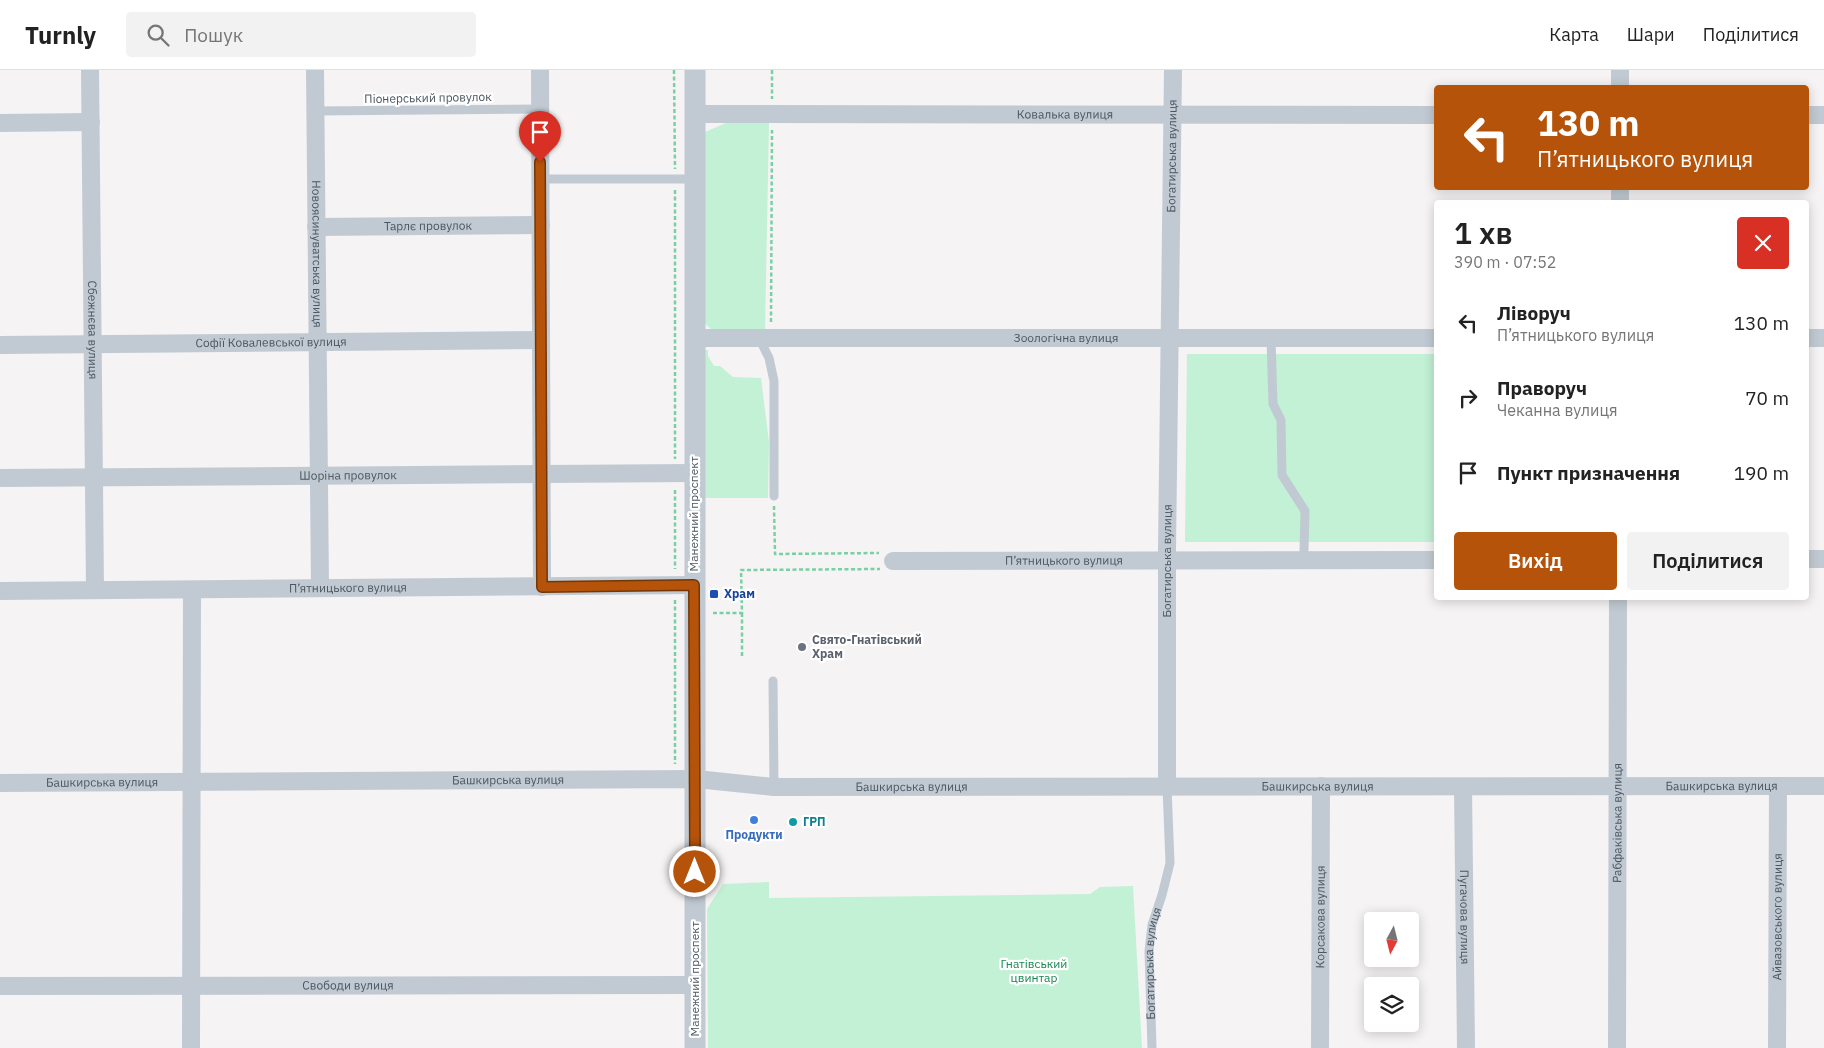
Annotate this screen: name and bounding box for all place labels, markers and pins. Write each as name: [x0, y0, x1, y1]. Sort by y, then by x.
pin: [519, 111, 561, 162]
place label: Храм: [724, 586, 755, 601]
marker: Храм: [708, 588, 720, 600]
place label: Свято-Гнатівський Храм: [812, 632, 922, 661]
marker: Свято-Гнатівський Храм: [796, 641, 808, 653]
marker: Продукти: [748, 814, 760, 826]
place label: ГРП: [803, 814, 826, 829]
marker: ГРП: [787, 816, 799, 828]
place label: Продукти: [725, 827, 783, 842]

